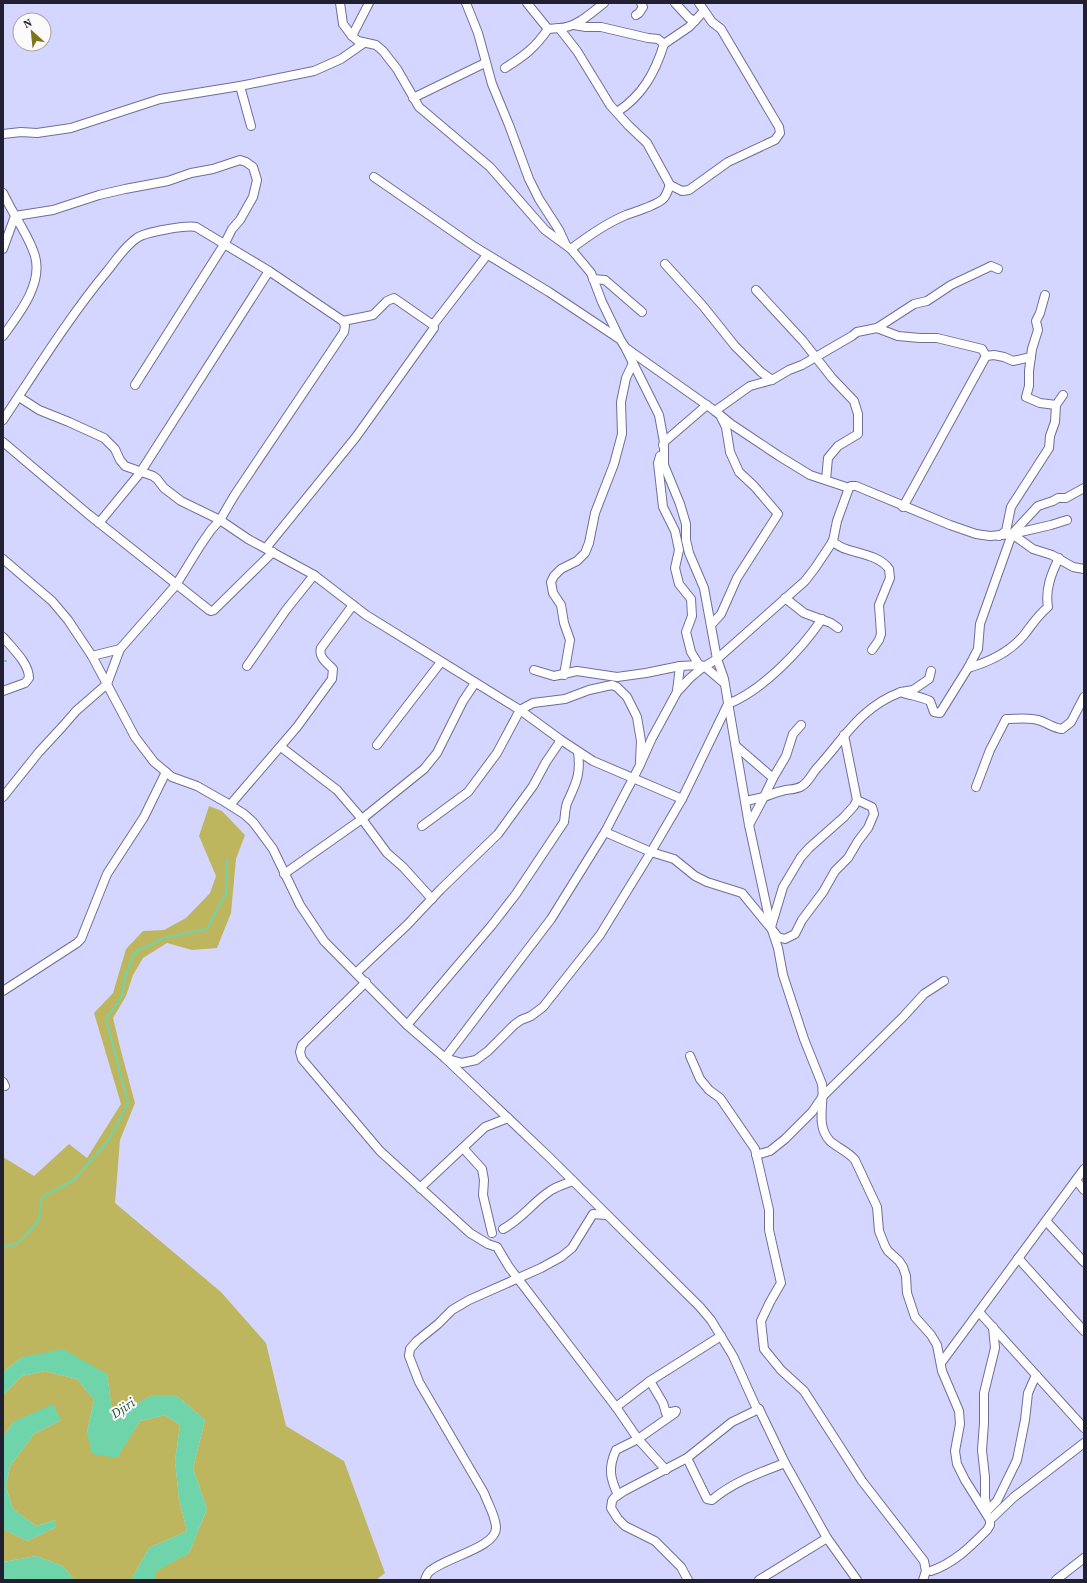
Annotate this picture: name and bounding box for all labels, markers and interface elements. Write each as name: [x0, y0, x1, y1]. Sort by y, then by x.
north arrow: [12, 12, 52, 52]
text: N: [21, 15, 35, 32]
water label: Djiri: [107, 1394, 138, 1423]

